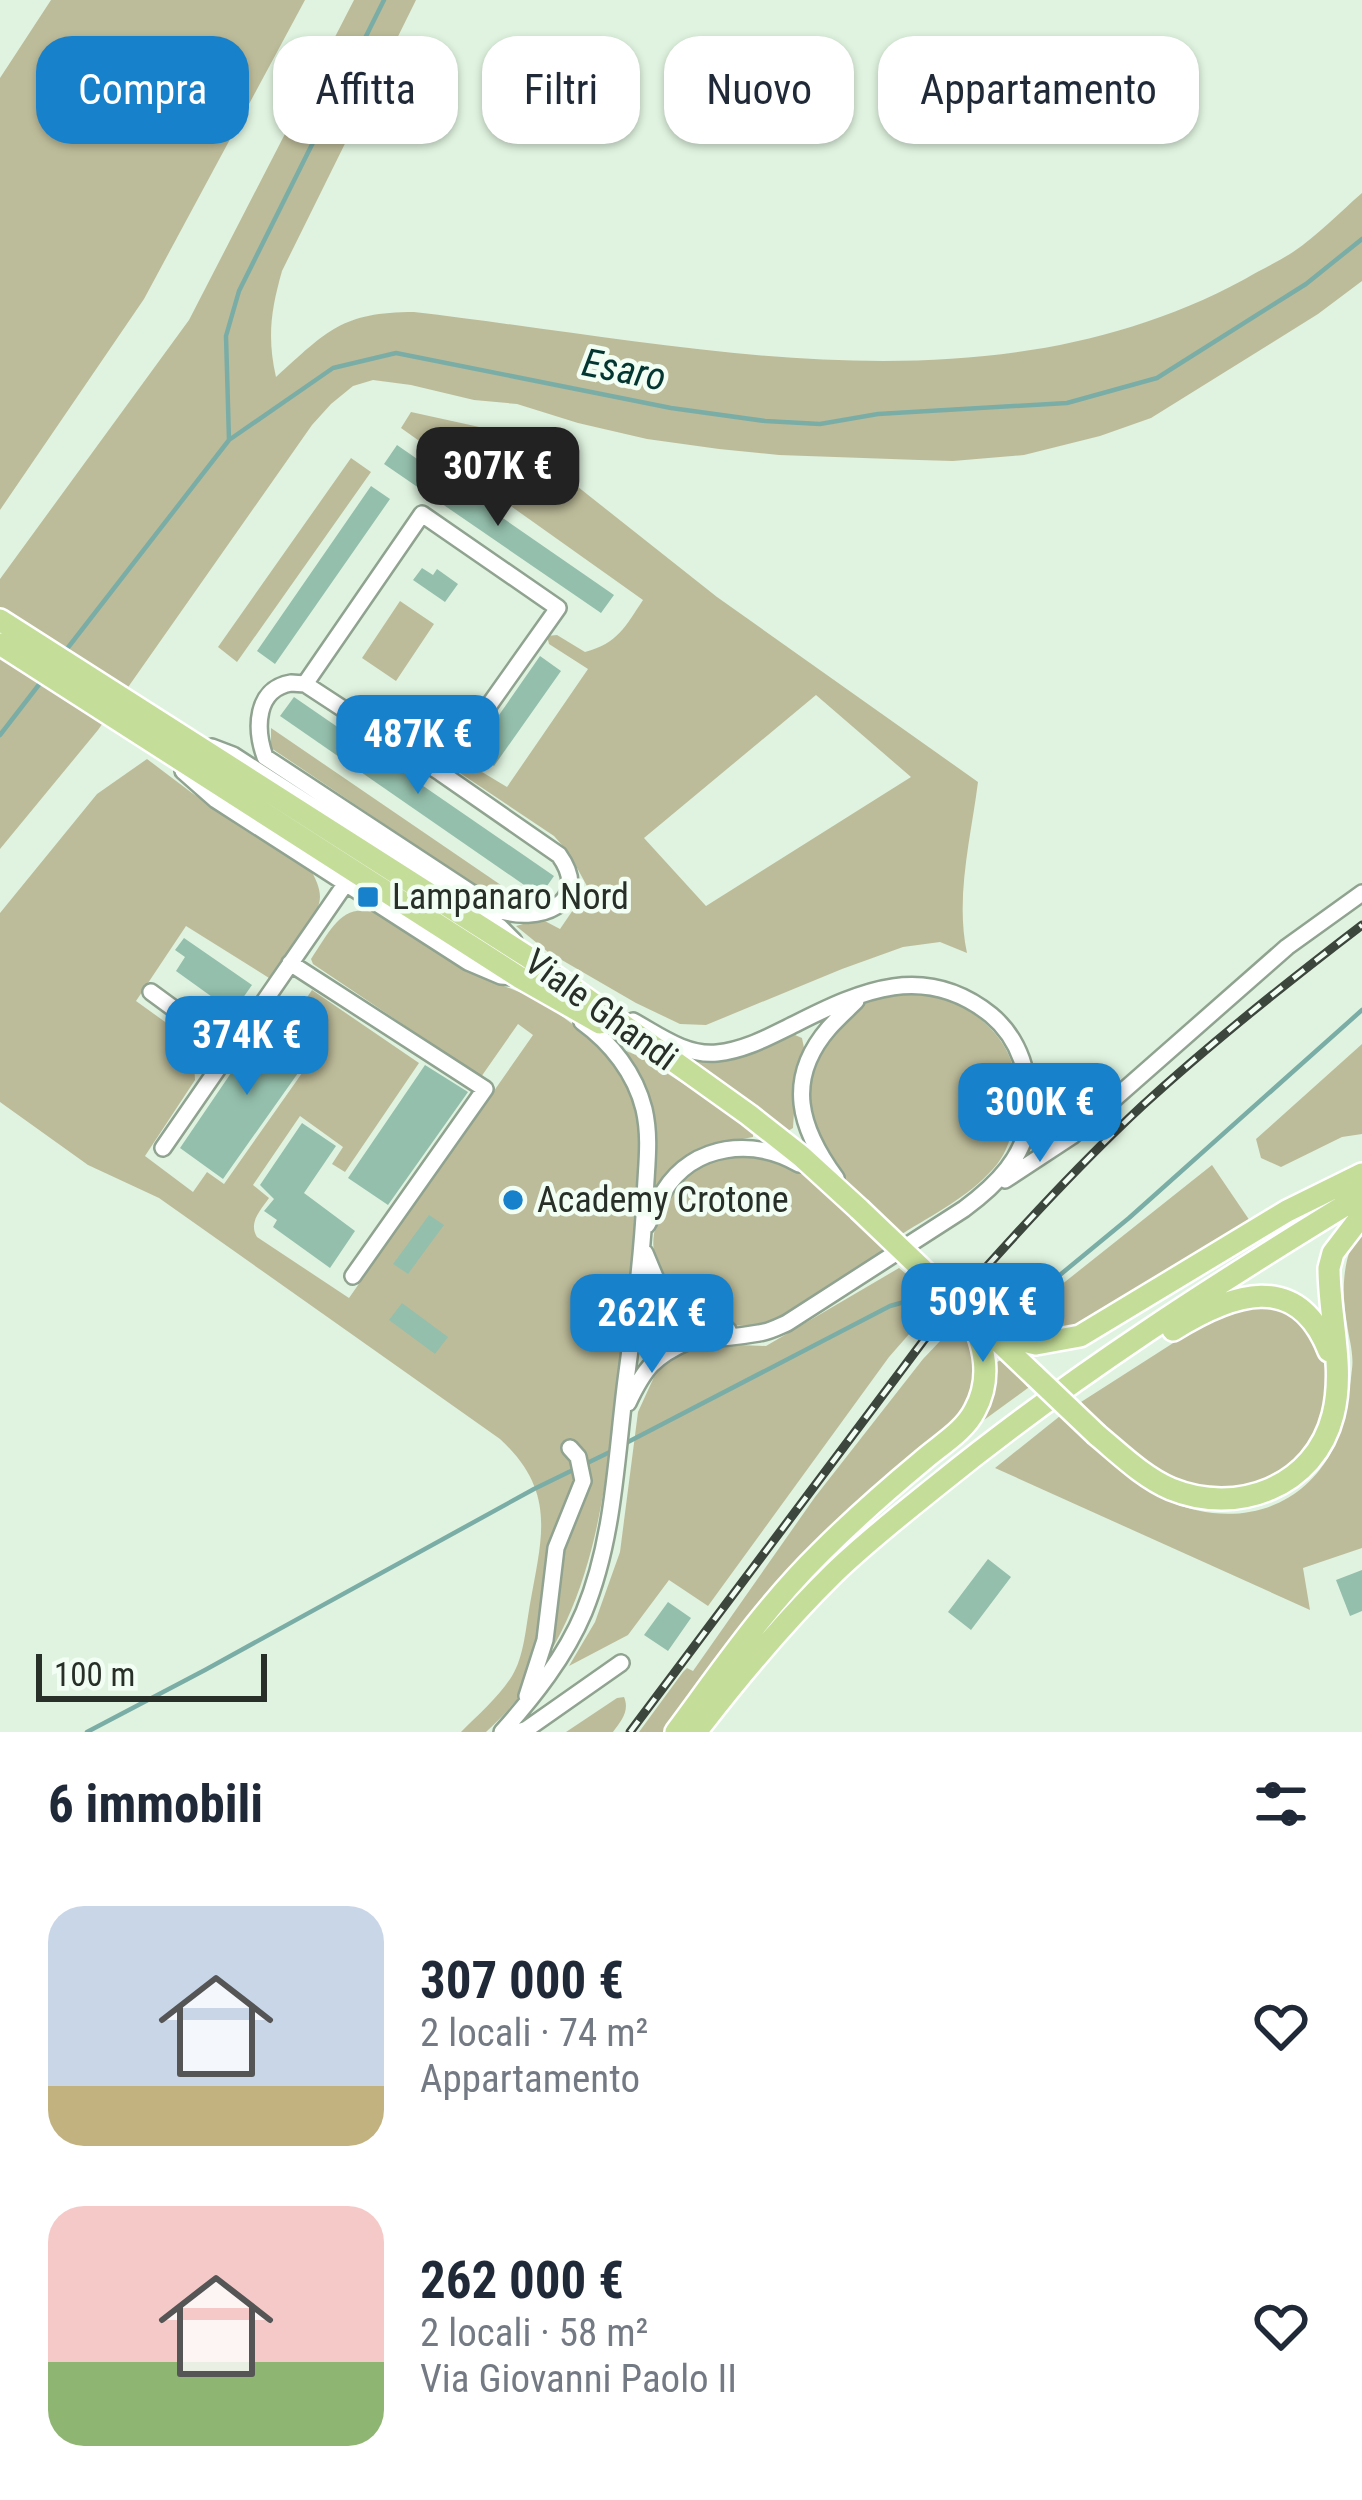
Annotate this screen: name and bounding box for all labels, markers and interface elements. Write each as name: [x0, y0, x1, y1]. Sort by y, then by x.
chip: Compra: [36, 36, 249, 144]
chip: Affitta: [273, 36, 458, 144]
chip: Filtri: [482, 36, 640, 144]
chip: Nuovo: [664, 36, 854, 144]
chip: Appartamento: [878, 36, 1199, 144]
water label: Esaro: [578, 339, 670, 401]
pin: 307K €: [400, 427, 596, 529]
text: 307K €: [443, 443, 553, 489]
pin: 487K €: [320, 695, 516, 797]
text: 487K €: [363, 711, 473, 757]
place label: Lampanaro Nord: [392, 876, 629, 918]
marker: Lampanaro Nord: [355, 884, 381, 910]
street label: Viale Ghandi: [516, 941, 686, 1079]
pin: 374K €: [149, 996, 345, 1098]
text: 374K €: [192, 1012, 302, 1058]
pin: 300K €: [942, 1063, 1138, 1165]
text: 300K €: [985, 1079, 1095, 1125]
place label: Academy Crotone: [537, 1179, 789, 1221]
marker: Academy Crotone: [500, 1187, 526, 1213]
pin: 509K €: [885, 1263, 1081, 1365]
pin: 262K €: [554, 1274, 750, 1376]
text: 509K €: [928, 1279, 1038, 1325]
text: 262K €: [597, 1290, 707, 1336]
scale bar: [36, 1648, 267, 1701]
text: 100 m: [54, 1655, 135, 1694]
icon: filters: [1248, 1771, 1314, 1837]
text: 6 immobili: [48, 1775, 263, 1834]
text: 307 000 €: [420, 1951, 624, 2010]
icon: home: [144, 1954, 288, 2098]
icon: heart: [1248, 1993, 1314, 2059]
text: 2 locali · 74 m²: [420, 2010, 648, 2056]
text: Appartamento: [420, 2056, 640, 2102]
text: 262 000 €: [420, 2251, 624, 2310]
icon: home: [144, 2254, 288, 2398]
icon: heart: [1248, 2293, 1314, 2359]
text: 2 locali · 58 m²: [420, 2310, 648, 2356]
text: Via Giovanni Paolo II: [420, 2356, 737, 2402]

